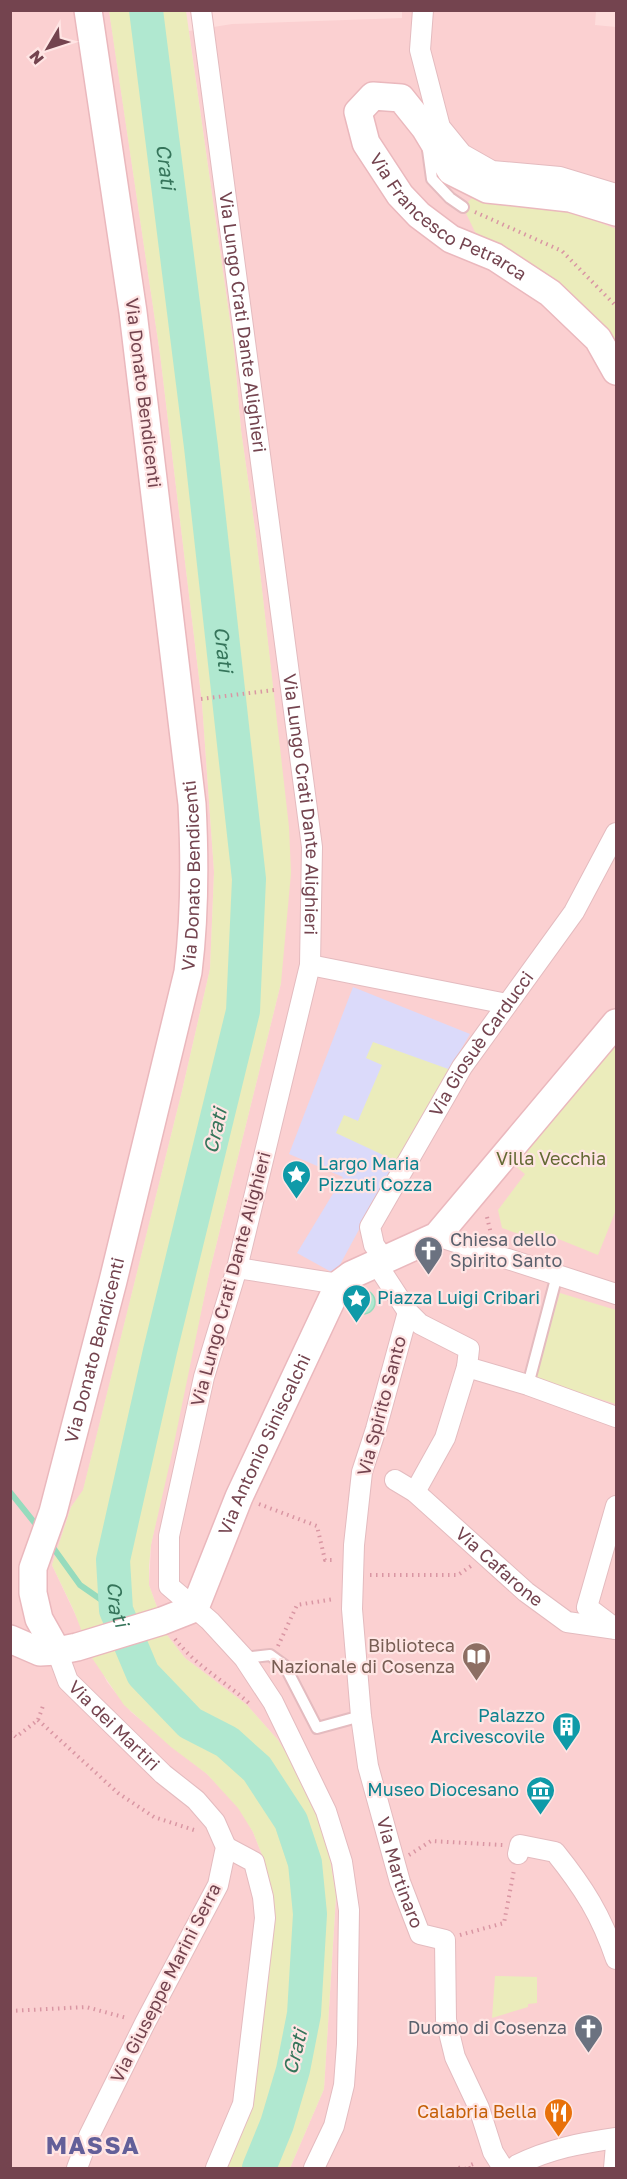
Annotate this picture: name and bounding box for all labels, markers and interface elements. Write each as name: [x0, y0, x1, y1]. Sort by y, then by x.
north arrow: [18, 18, 78, 78]
text: N: [25, 46, 48, 68]
water label: Crati: [152, 142, 182, 193]
street label: Via Francesco Petrarca: [365, 148, 531, 285]
street label: Via Lungo Crati Dante Alighieri: [215, 190, 272, 454]
street label: Via Donato Bendicenti: [121, 297, 167, 489]
water label: Crati: [210, 625, 239, 676]
street label: Via Lungo Crati Dante Alighieri: [279, 672, 324, 935]
street label: Via Donato Bendicenti: [176, 779, 204, 972]
street label: Via Giosuè Carducci: [424, 967, 538, 1120]
water label: Crati: [197, 1103, 231, 1156]
park label: Villa Vecchia: [496, 1147, 606, 1169]
street label: Via Lungo Crati Dante Alighieri: [185, 1149, 275, 1408]
place label: Largo Maria Pizzuti Cozza: [318, 1152, 432, 1195]
place icon: Largo Maria Pizzuti Cozza: [281, 1158, 313, 1200]
place label: Chiesa dello Spirito Santo: [450, 1228, 562, 1271]
church icon: Chiesa dello Spirito Santo: [413, 1234, 445, 1276]
street label: Via Donato Bendicenti: [59, 1255, 128, 1445]
place icon: Piazza Luigi Cribari: [340, 1282, 372, 1324]
place label: Piazza Luigi Cribari: [377, 1286, 540, 1308]
street label: Via Spirito Santo: [352, 1333, 410, 1478]
street label: Via Antonio Siniscalchi: [213, 1350, 315, 1538]
street label: Via Cafarone: [451, 1522, 548, 1611]
water label: Crati: [103, 1581, 136, 1633]
place label: Biblioteca Nazionale di Cosenza: [271, 1634, 455, 1677]
library icon: Biblioteca Nazionale di Cosenza: [460, 1640, 492, 1682]
street label: Via dei Martiri: [64, 1675, 165, 1775]
place label: Palazzo Arcivescovile: [431, 1704, 545, 1747]
building icon: Palazzo Arcivescovile: [550, 1710, 582, 1752]
museum icon: Museo Diocesano: [524, 1774, 556, 1816]
place label: Museo Diocesano: [367, 1778, 519, 1800]
street label: Via Martinaro: [373, 1814, 429, 1931]
street label: Via Giuseppe Marini Serra: [105, 1879, 225, 2086]
church icon: Duomo di Cosenza: [572, 2012, 604, 2054]
place label: Duomo di Cosenza: [408, 2016, 567, 2038]
water label: Crati: [277, 2024, 312, 2077]
restaurant icon: Calabria Bella: [542, 2096, 574, 2138]
place label: Calabria Bella: [417, 2100, 537, 2122]
district label: MASSA: [46, 2130, 140, 2159]

